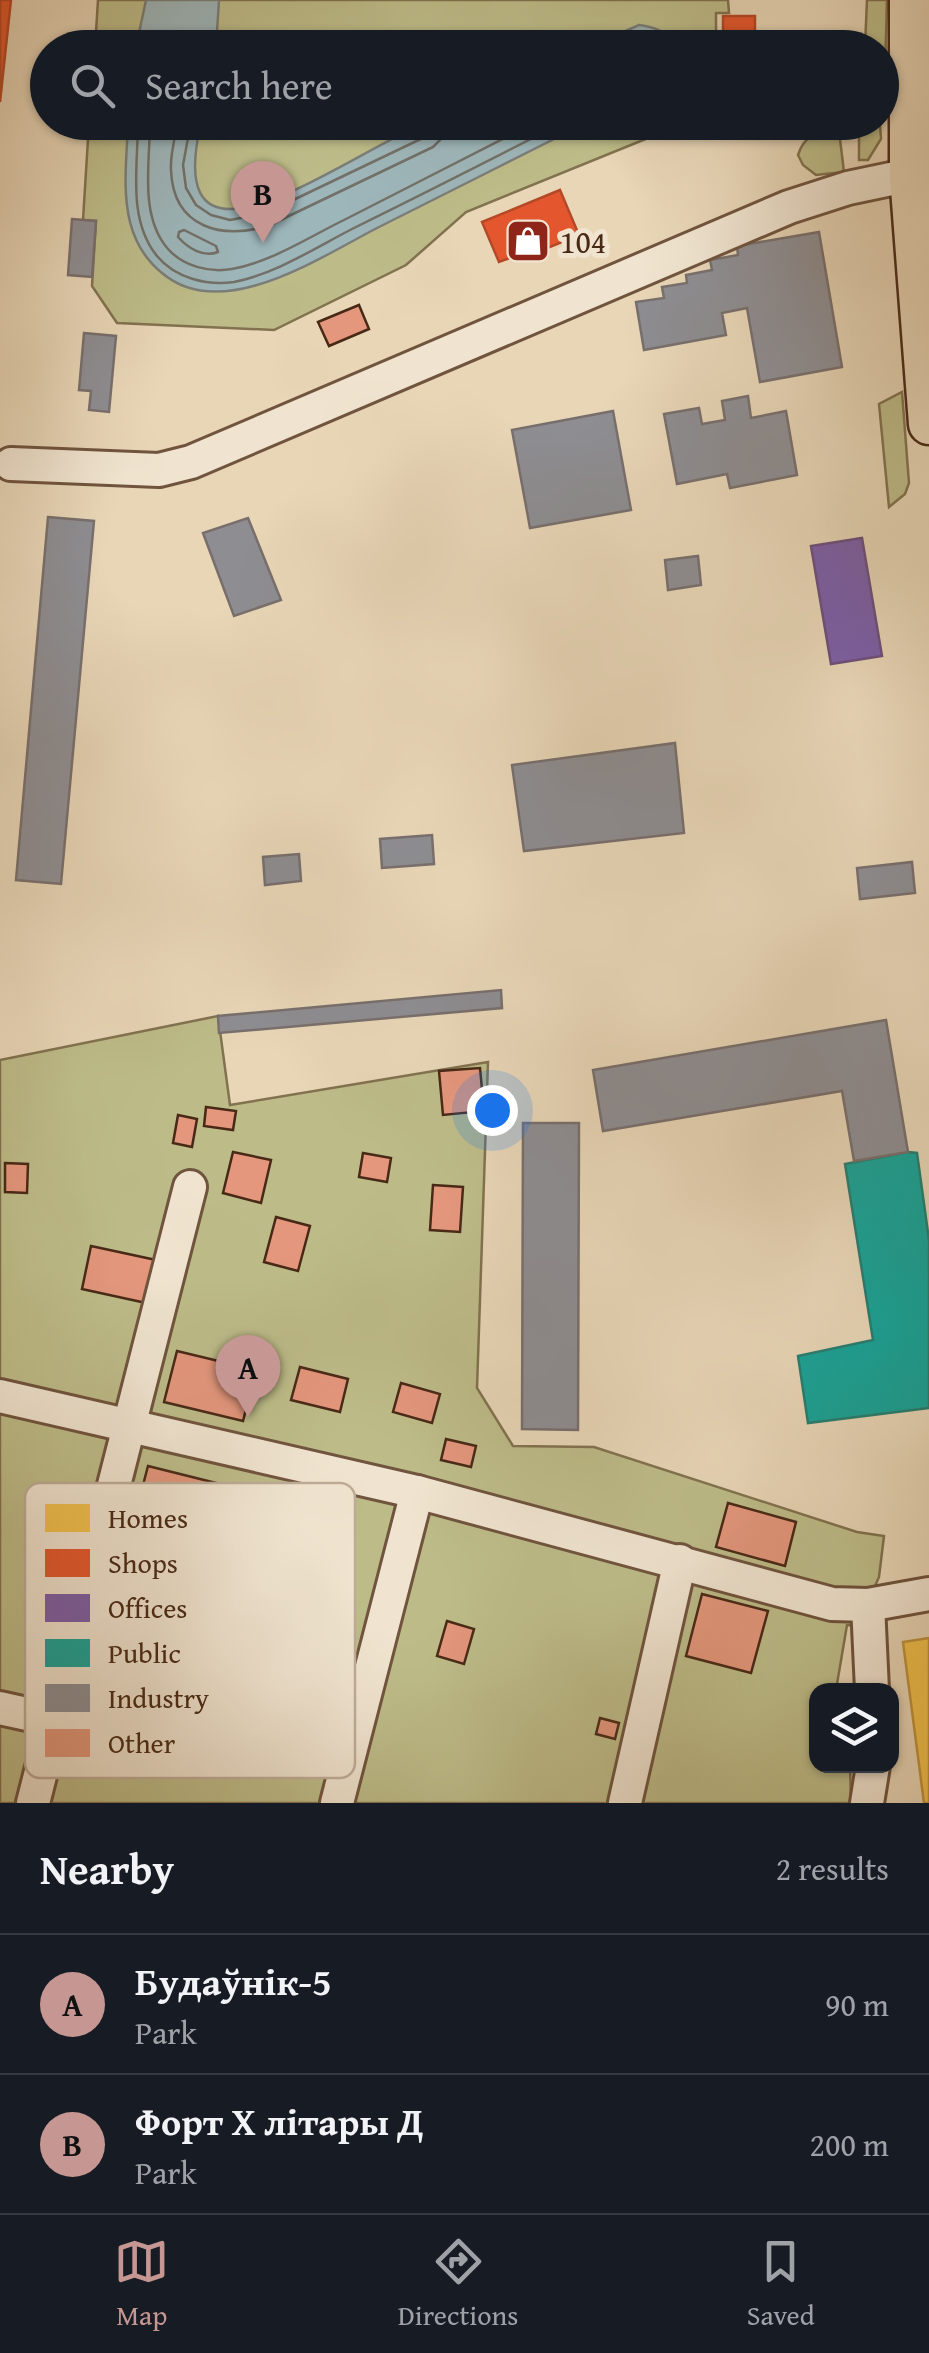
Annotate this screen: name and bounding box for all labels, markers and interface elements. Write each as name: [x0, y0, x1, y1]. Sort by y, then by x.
search box: [30, 30, 899, 140]
text: Search here: [145, 57, 333, 113]
icon: search: [65, 58, 120, 113]
pin: B: [230, 160, 296, 243]
shop icon: 104: [505, 218, 551, 264]
place label: 104: [560, 218, 606, 265]
your location: [467, 1085, 518, 1136]
pin: A: [216, 1334, 280, 1417]
legend: [25, 1483, 355, 1778]
text: Homes: [108, 1497, 188, 1538]
text: Shops: [108, 1542, 178, 1583]
text: Offices: [108, 1587, 188, 1628]
text: Public: [108, 1632, 181, 1673]
text: Industry: [108, 1677, 209, 1718]
map controls: [809, 1683, 899, 1773]
button: layers: [809, 1683, 899, 1773]
text: Other: [108, 1722, 176, 1763]
text: Nearby: [40, 1838, 174, 1899]
text: 2 results: [776, 1845, 889, 1892]
text: Будаўнік-5: [135, 1953, 332, 2009]
text: A: [62, 1981, 83, 2028]
text: 90 m: [825, 1981, 889, 2028]
text: Park: [135, 2009, 197, 2056]
text: Форт X літары Д: [135, 2093, 424, 2149]
text: B: [63, 2121, 82, 2168]
text: 200 m: [810, 2121, 889, 2168]
text: Park: [135, 2149, 197, 2196]
tab: Map: [114, 2234, 169, 2335]
tab: Directions: [398, 2234, 518, 2335]
tab: Saved: [747, 2234, 815, 2335]

